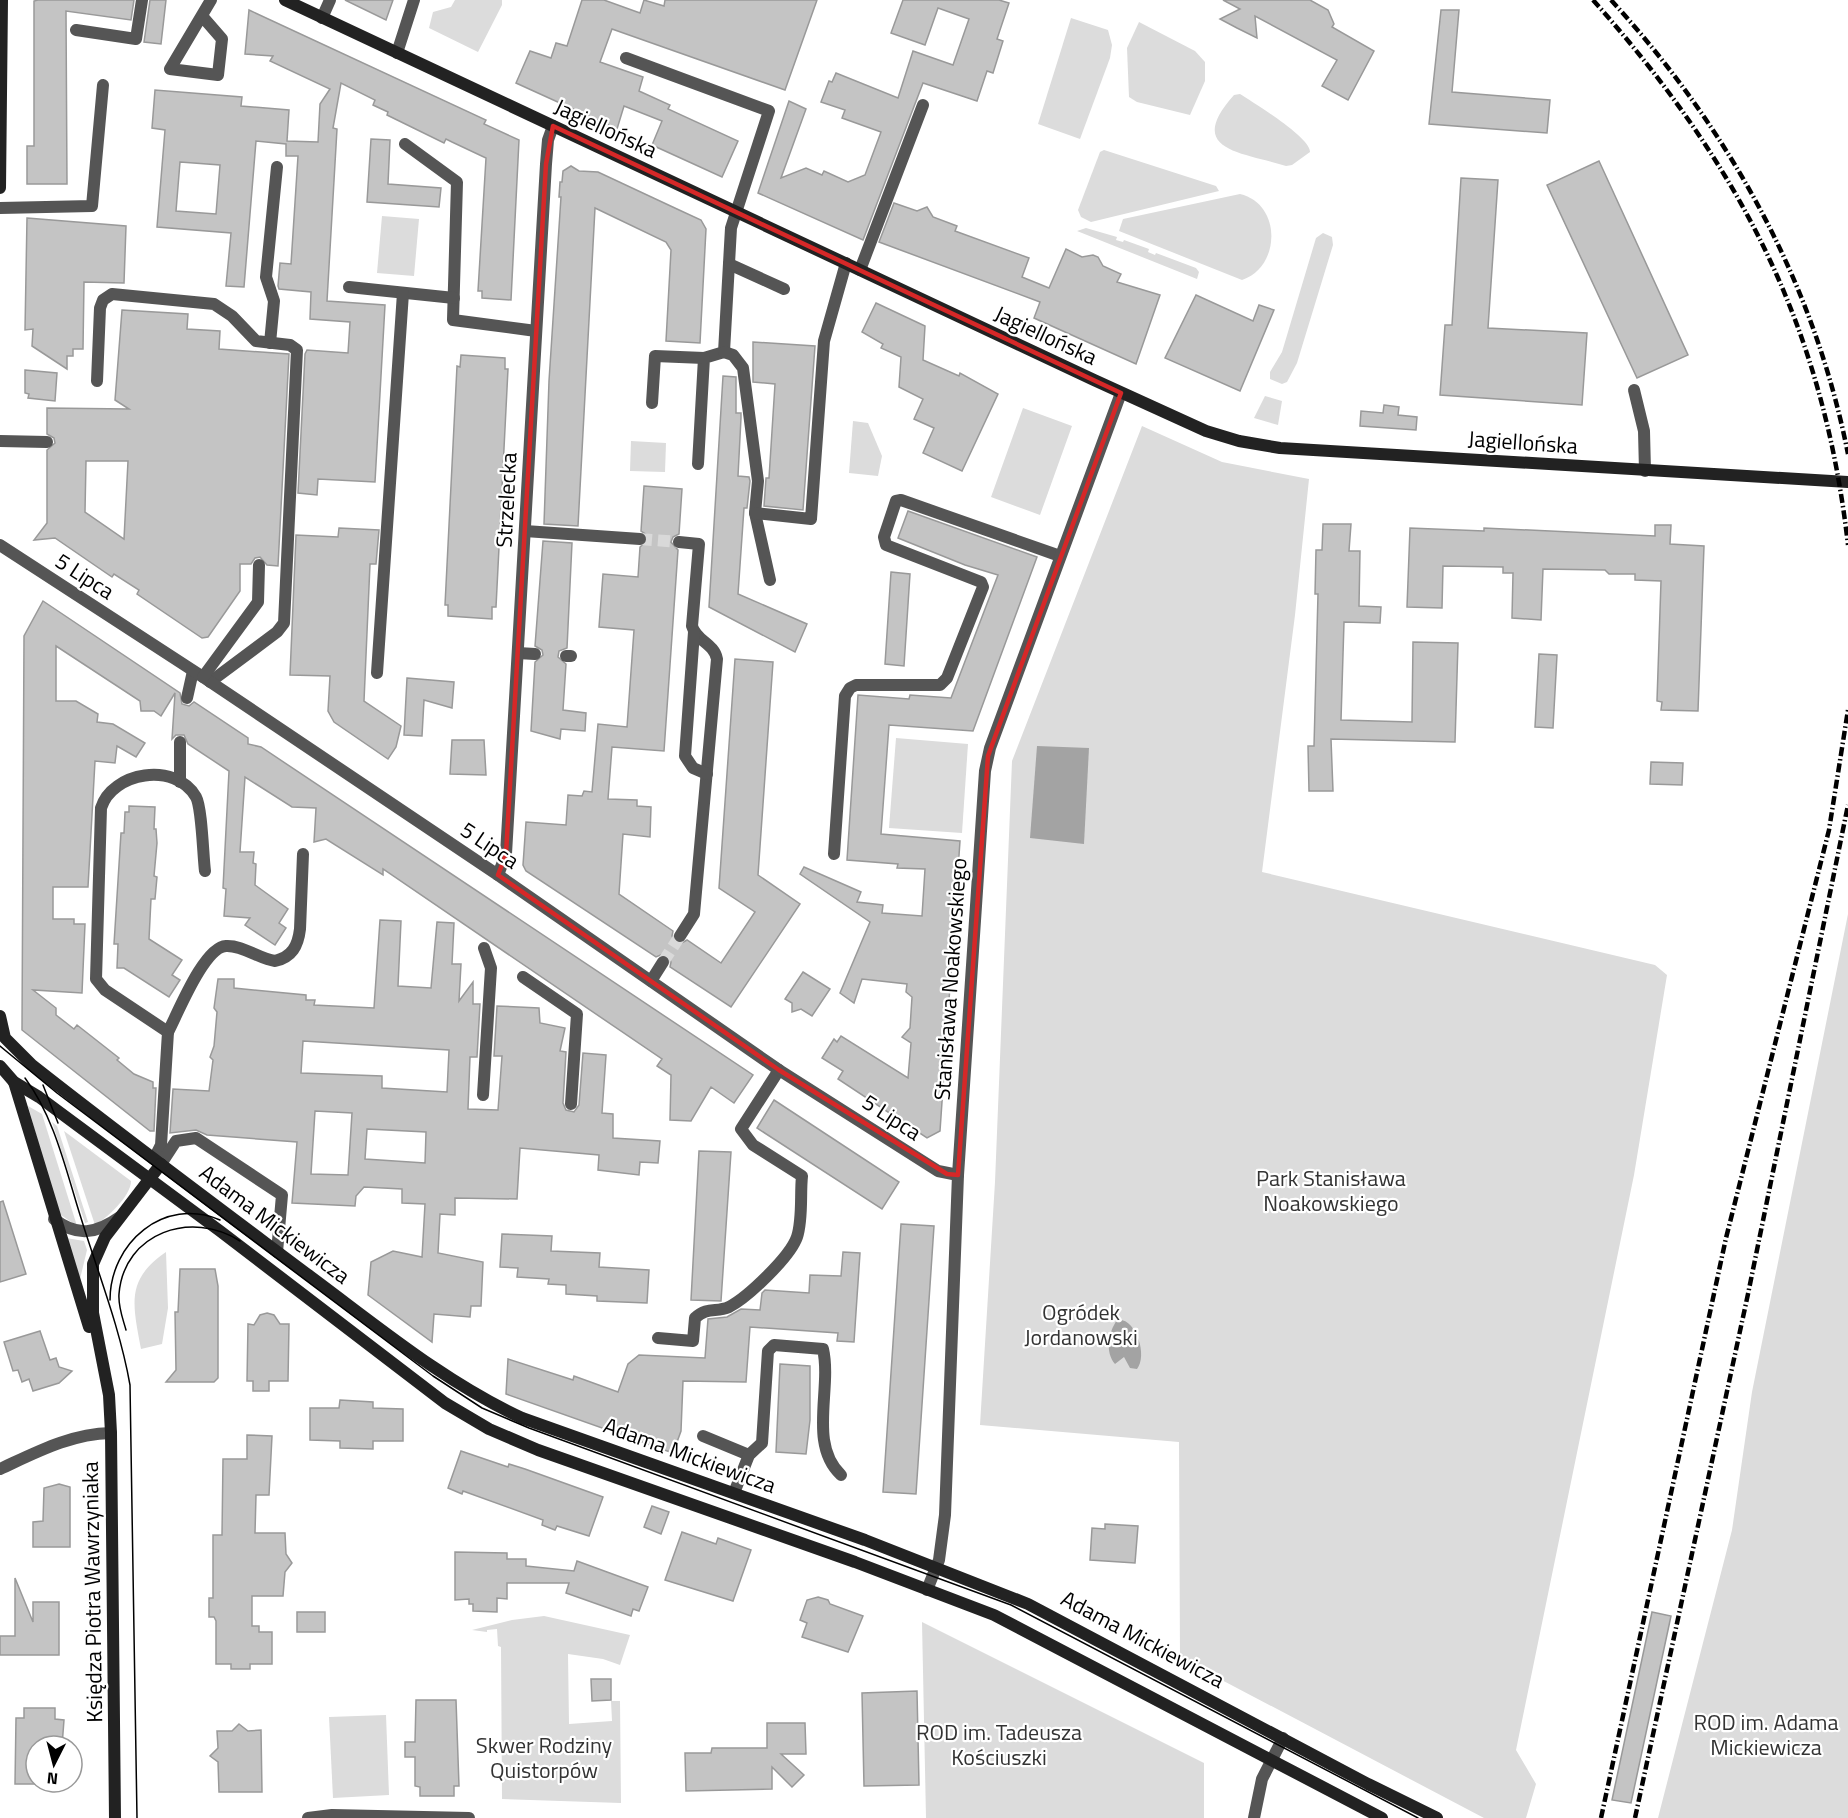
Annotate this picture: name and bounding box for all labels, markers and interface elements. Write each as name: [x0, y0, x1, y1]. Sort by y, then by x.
street label: Jagiellońska: [549, 89, 663, 167]
street label: Jagiellońska: [989, 296, 1103, 374]
street label: Jagiellońska: [1467, 421, 1579, 463]
street label: Strzelecka: [487, 451, 525, 549]
street label: 5 Lipca: [49, 544, 121, 608]
street label: 5 Lipca: [454, 813, 526, 877]
street label: Stanisława Noakowskiego: [925, 857, 975, 1101]
street label: 5 Lipca: [856, 1085, 928, 1149]
street label: Adama Mickiewicza: [192, 1156, 358, 1292]
park label: Park Stanisława Noakowskiego: [1256, 1161, 1406, 1220]
park label: Ogródek Jordanowski: [1024, 1295, 1138, 1354]
street label: Adama Mickiewicza: [599, 1408, 781, 1502]
street label: Księdza Piotra Wawrzyniaka: [73, 1461, 111, 1723]
street label: Adama Mickiewicza: [1055, 1581, 1231, 1697]
park label: ROD im. Adama Mickiewicza: [1694, 1705, 1838, 1764]
park label: ROD im. Tadeusza Kościuszki: [916, 1715, 1082, 1774]
park label: Skwer Rodziny Quistorpów: [476, 1728, 613, 1787]
north arrow: [24, 1734, 84, 1794]
text: N: [46, 1766, 59, 1791]

